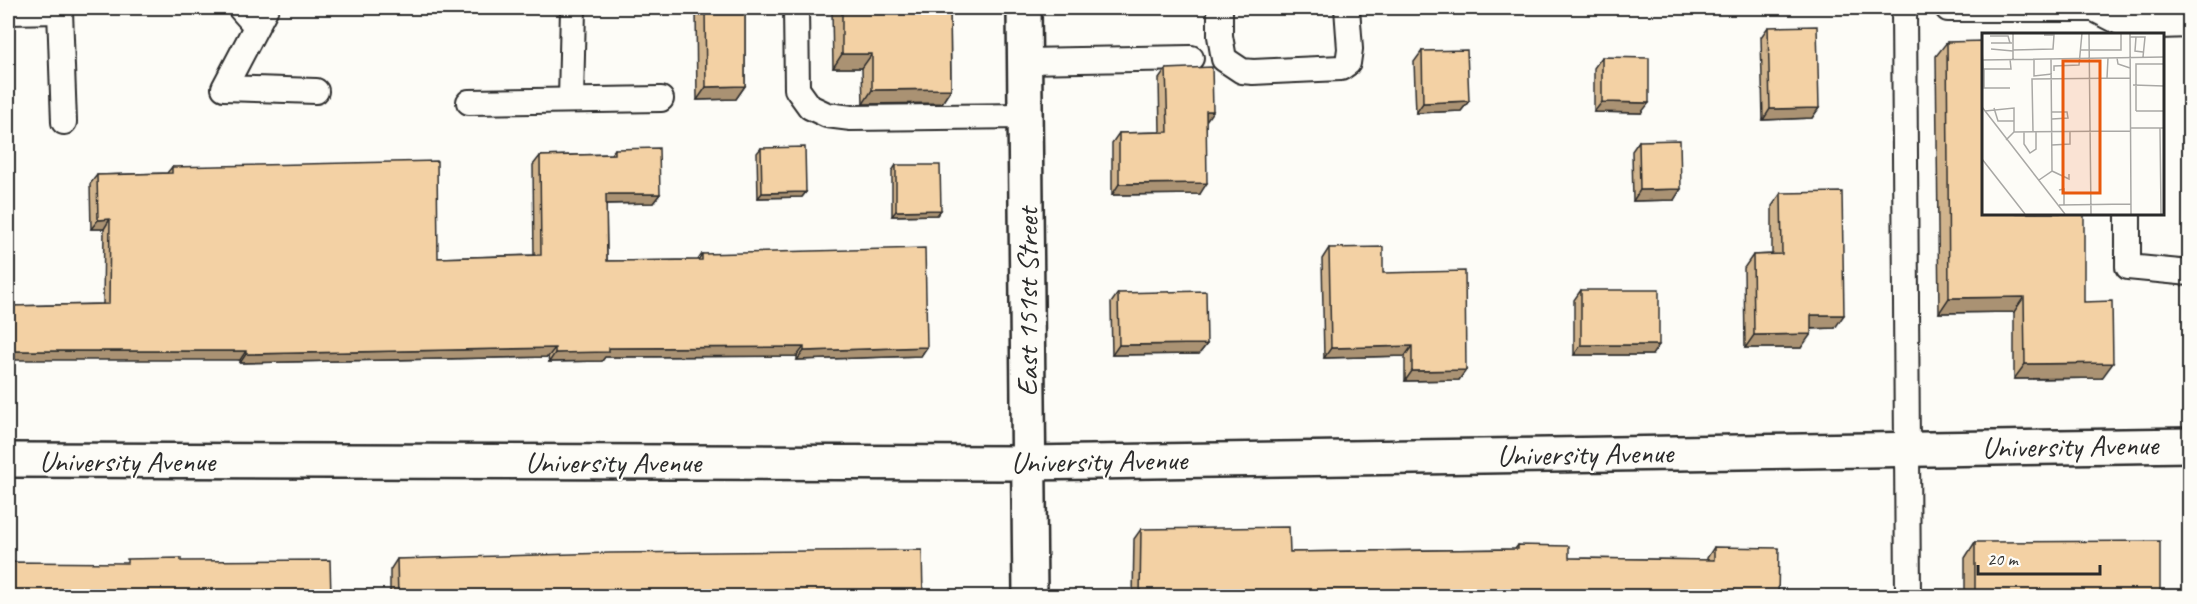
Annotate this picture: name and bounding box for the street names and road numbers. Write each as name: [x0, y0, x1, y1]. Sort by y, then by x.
street label: East 151st Street: [1008, 204, 1046, 397]
street label: University Avenue: [1982, 425, 2161, 467]
street label: University Avenue: [1497, 433, 1676, 475]
street label: University Avenue: [1011, 440, 1190, 482]
street label: University Avenue: [39, 442, 217, 480]
street label: University Avenue: [525, 443, 703, 481]

